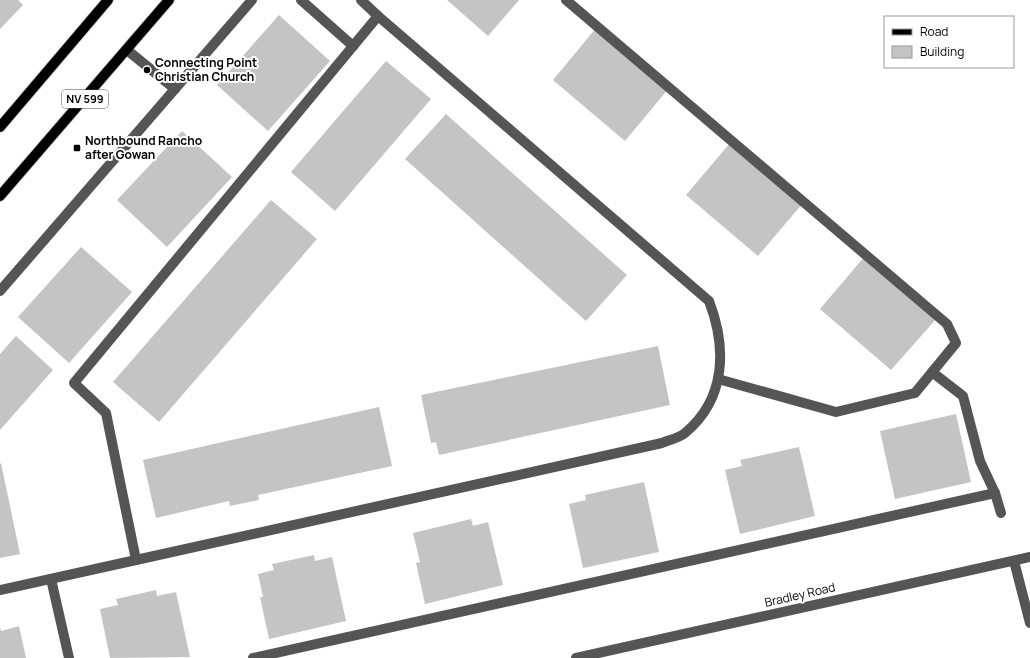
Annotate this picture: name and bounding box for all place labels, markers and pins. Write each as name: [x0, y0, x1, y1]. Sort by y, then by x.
place label: Connecting Point Christian Church: [155, 54, 257, 85]
marker: Connecting Point Christian Church: [142, 65, 152, 75]
place label: Northbound Rancho after Gowan: [85, 132, 202, 163]
marker: Northbound Rancho after Gowan: [72, 143, 82, 153]

